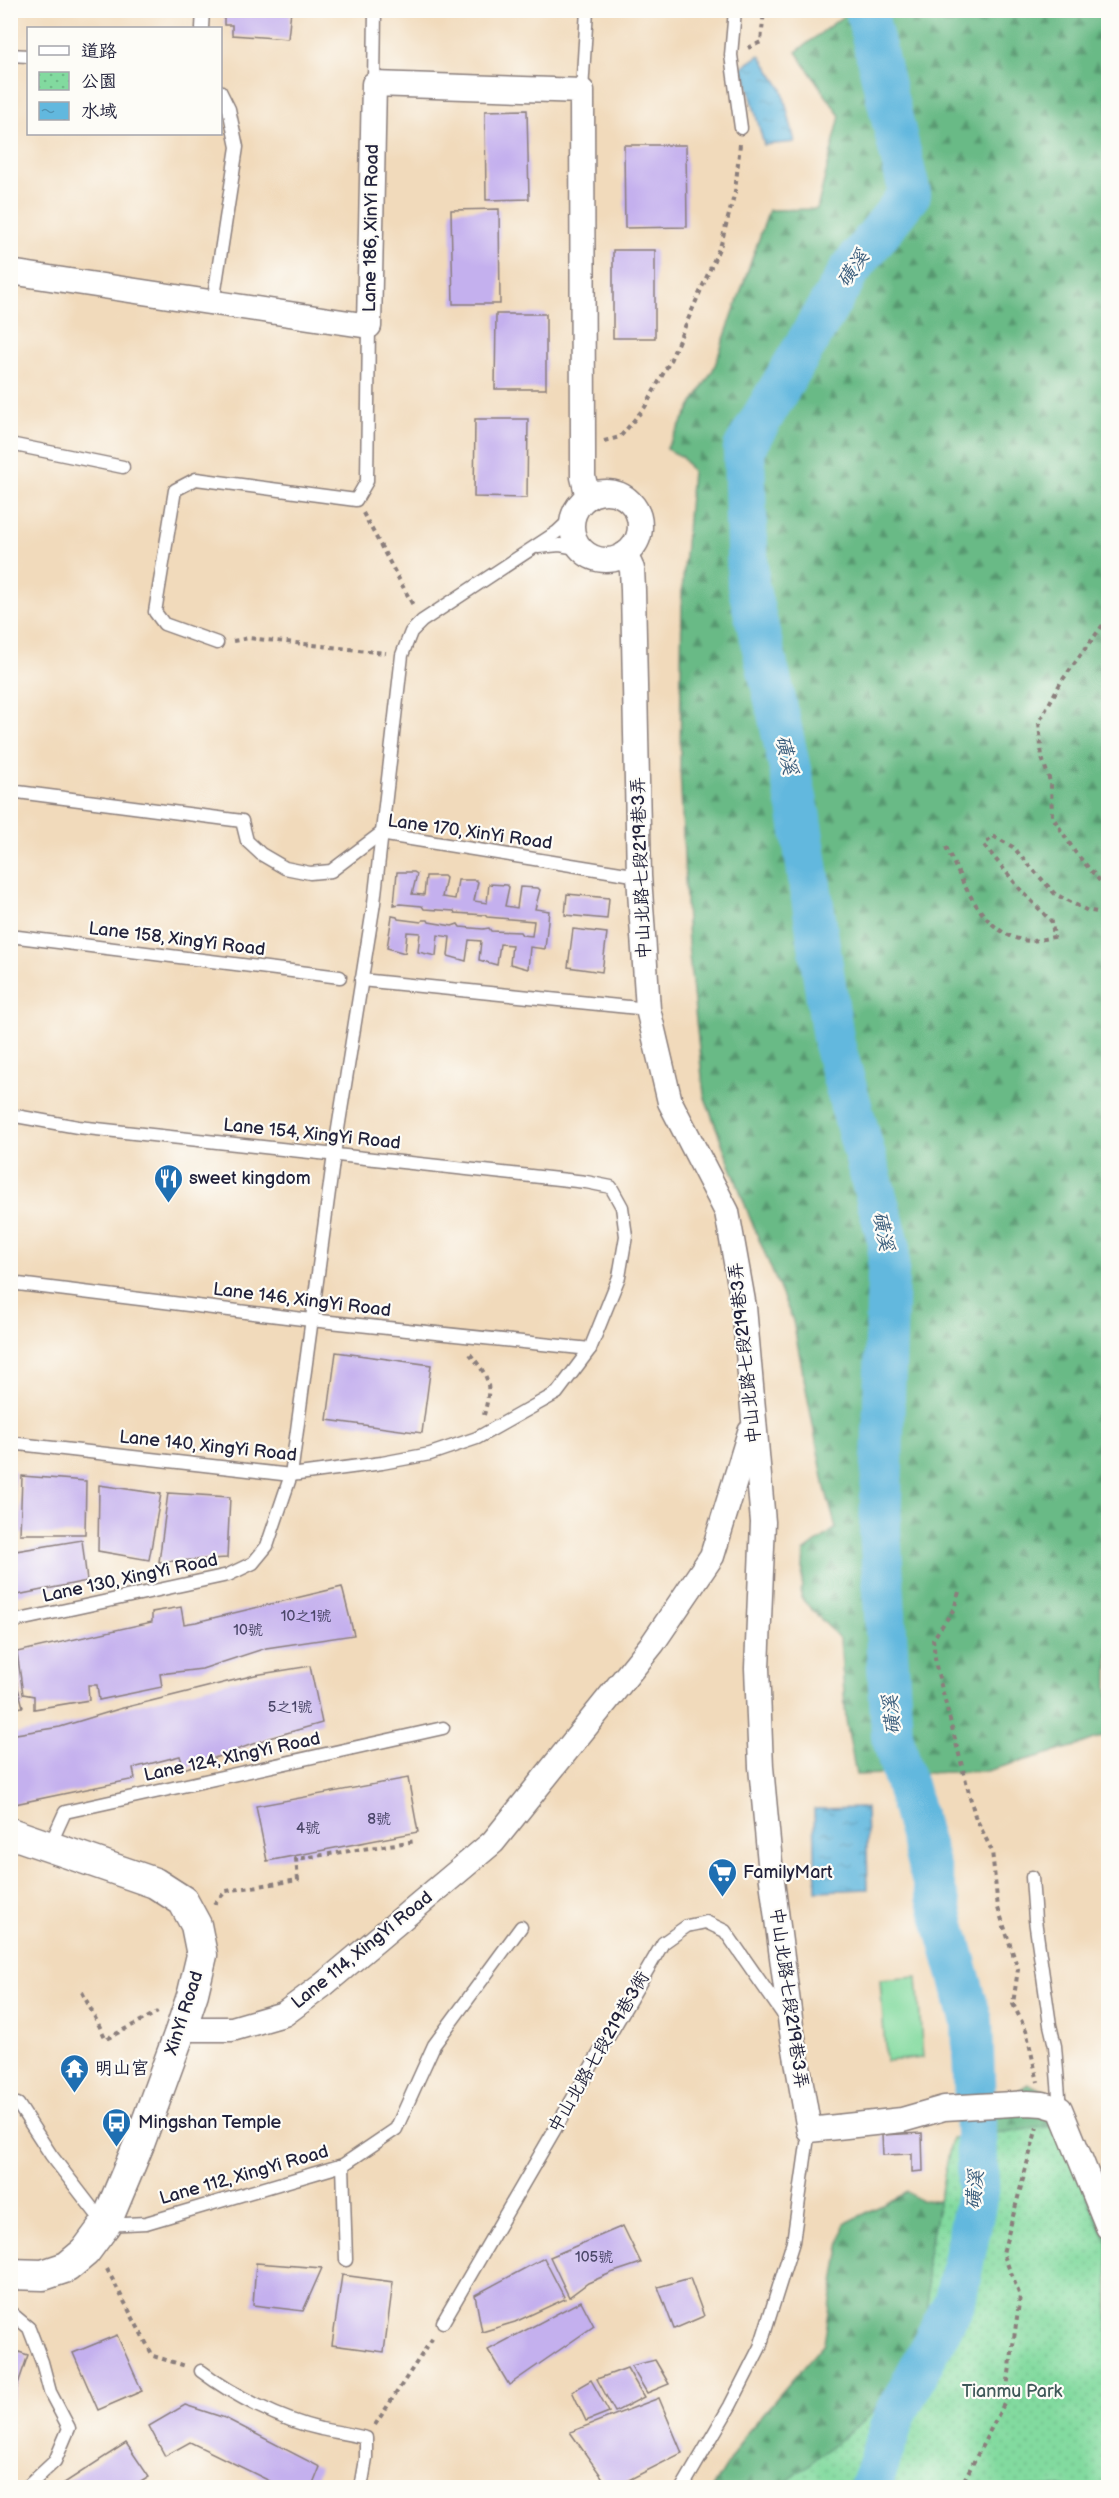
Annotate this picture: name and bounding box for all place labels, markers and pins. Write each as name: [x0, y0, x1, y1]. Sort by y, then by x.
restaurant icon: sweet kingdom: [152, 1162, 184, 1204]
place label: sweet kingdom: [189, 1168, 311, 1189]
supermarket icon: FamilyMart: [706, 1856, 738, 1898]
place label: FamilyMart: [743, 1862, 833, 1883]
temple icon: 明山宮: [58, 2052, 90, 2094]
place label: 明山宮: [95, 2058, 149, 2079]
bus stop icon: Mingshan Temple: [101, 2106, 133, 2148]
place label: Mingshan Temple: [138, 2112, 282, 2133]

